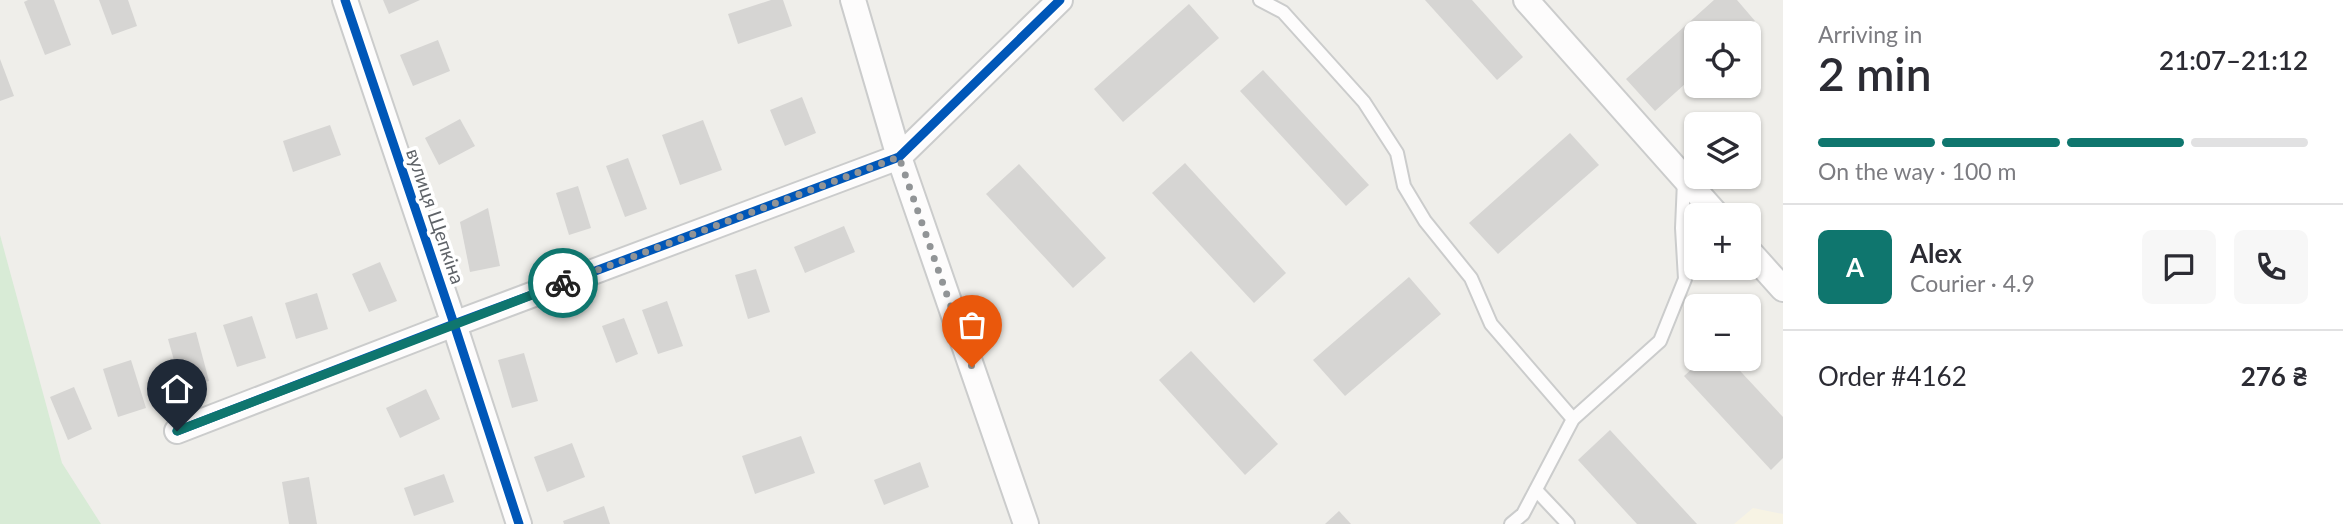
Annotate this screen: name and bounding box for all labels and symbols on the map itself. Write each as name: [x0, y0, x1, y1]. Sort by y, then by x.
street label: вулиця Щепкіна: [402, 145, 470, 287]
courier: [528, 248, 598, 318]
pin: [942, 295, 1002, 367]
pin: [147, 359, 207, 431]

